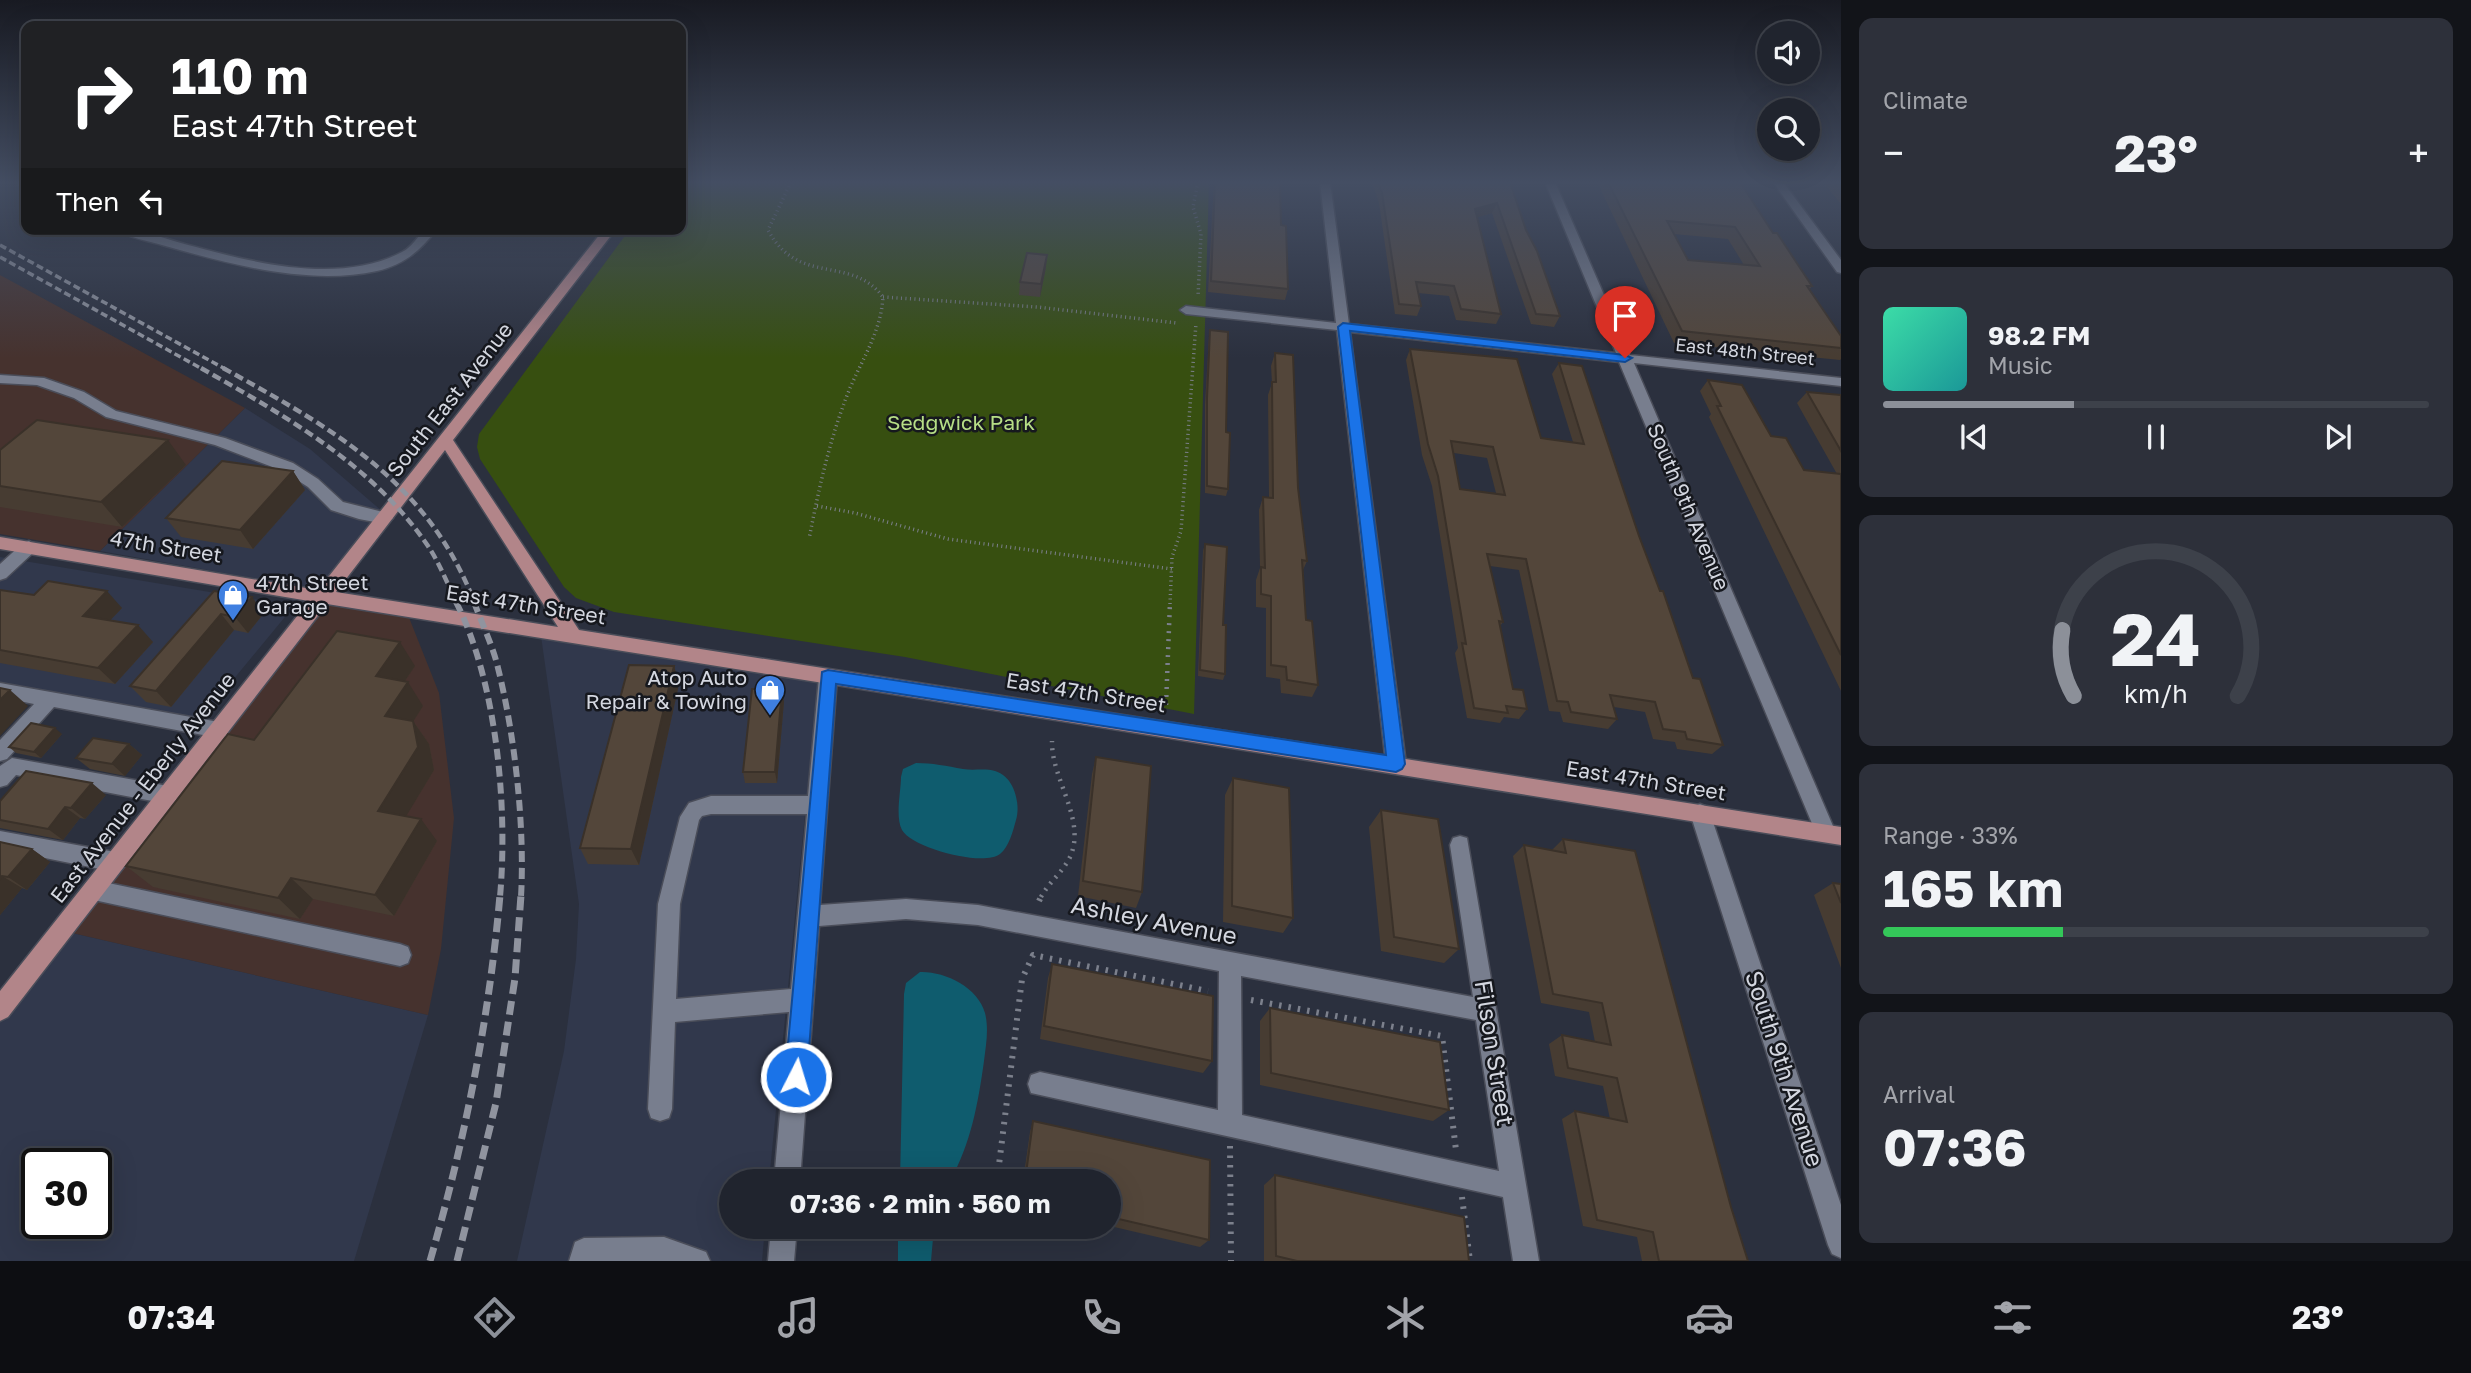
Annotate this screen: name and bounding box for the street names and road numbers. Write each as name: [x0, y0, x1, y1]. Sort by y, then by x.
street label: South East Avenue: [381, 317, 518, 482]
street label: East 48th Street: [1674, 333, 1816, 369]
street label: South 9th Avenue: [1642, 419, 1736, 594]
street label: 47th Street: [108, 524, 224, 568]
street label: East 47th Street: [444, 579, 608, 630]
street label: East Avenue - Eberly Avenue: [44, 667, 240, 908]
street label: East 47th Street: [1004, 667, 1168, 718]
street label: East 47th Street: [1564, 755, 1728, 806]
street label: Ashley Avenue: [1069, 889, 1240, 950]
street label: South 9th Avenue: [1740, 967, 1831, 1170]
street label: Filson Street: [1470, 978, 1521, 1128]

